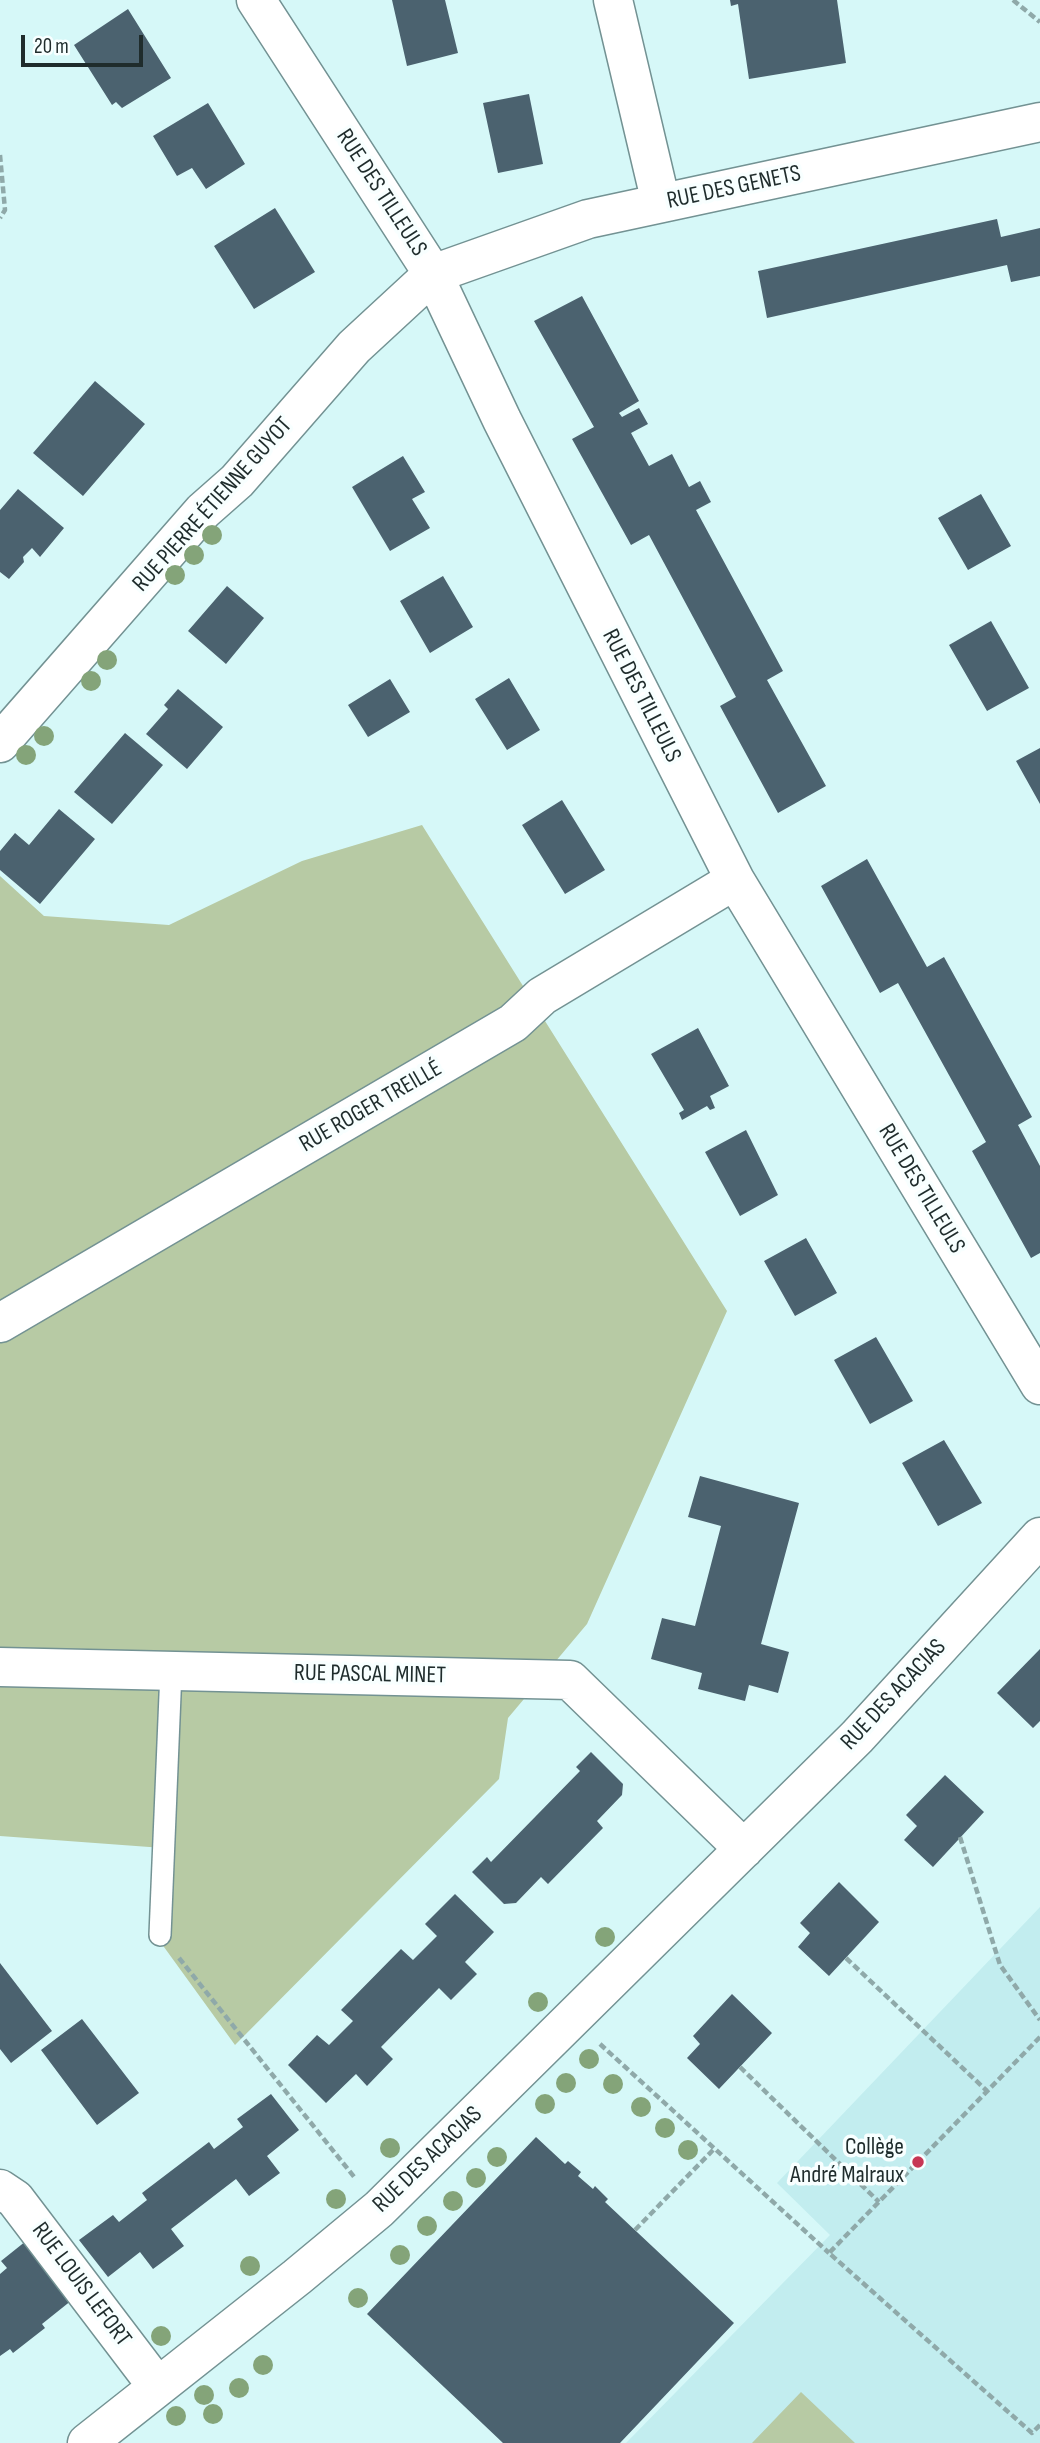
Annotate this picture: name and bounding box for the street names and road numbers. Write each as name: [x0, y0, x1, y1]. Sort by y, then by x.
street label: RUE DES TILLEULS: [329, 124, 433, 262]
street label: RUE DES GENETS: [664, 160, 804, 216]
street label: RUE PIERRE ÉTIENNE GUYOT: [127, 412, 299, 598]
street label: RUE DES TILLEULS: [595, 625, 687, 767]
street label: RUE ROGER TREILLÉ: [295, 1055, 447, 1159]
street label: RUE DES TILLEULS: [871, 1119, 971, 1259]
street label: RUE DES ACACIAS: [835, 1634, 953, 1756]
street label: RUE PASCAL MINET: [294, 1659, 446, 1691]
street label: RUE DES ACACIAS: [367, 2101, 489, 2219]
street label: RUE LOUIS LEFORT: [25, 2217, 137, 2353]

